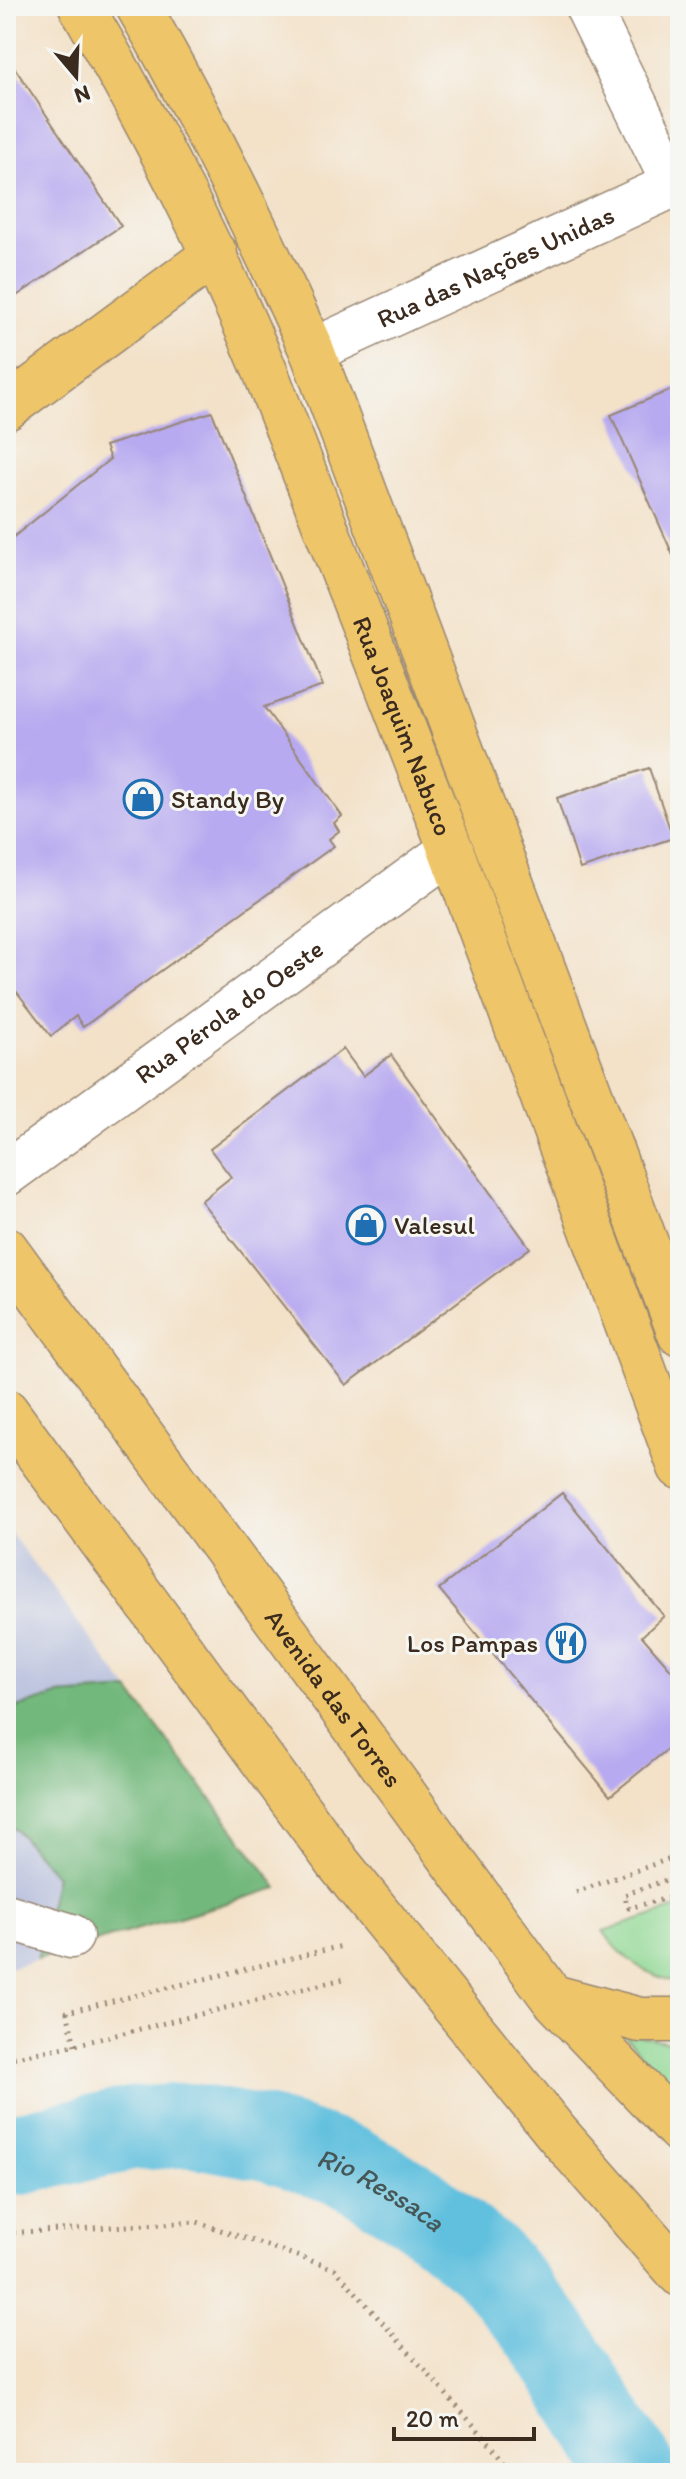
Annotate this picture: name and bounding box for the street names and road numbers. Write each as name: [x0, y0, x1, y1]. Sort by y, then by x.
street label: Rua das Nações Unidas: [372, 198, 619, 335]
street label: Rua Joaquim Nabuco: [346, 612, 460, 840]
street label: Rua Pérola do Oeste: [129, 932, 329, 1091]
street label: Avenida das Torres: [258, 1603, 409, 1793]

